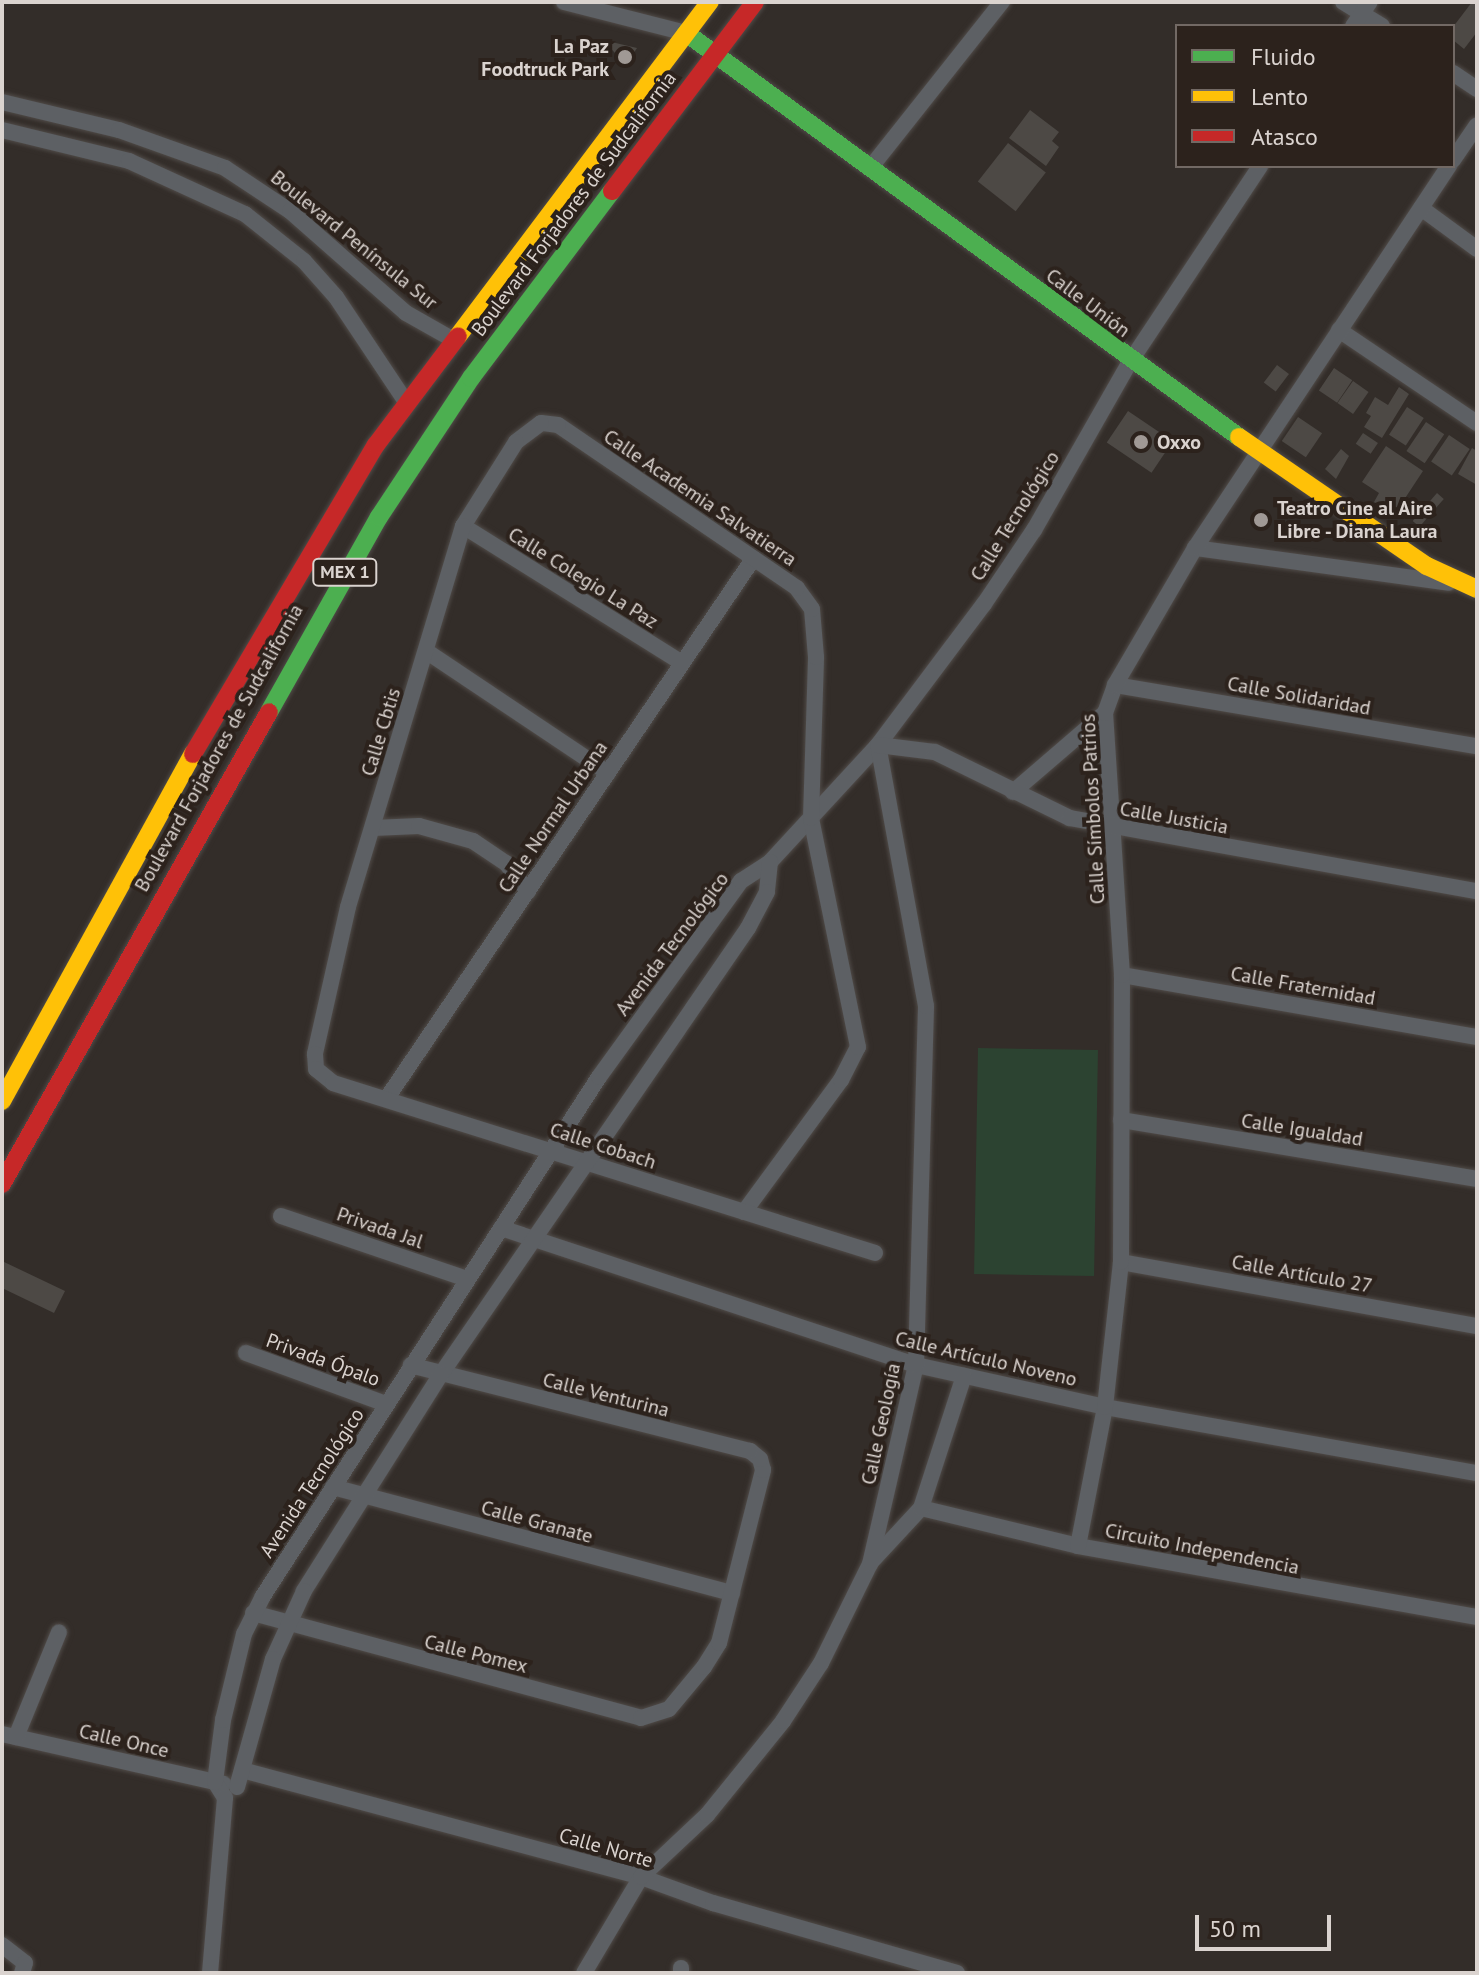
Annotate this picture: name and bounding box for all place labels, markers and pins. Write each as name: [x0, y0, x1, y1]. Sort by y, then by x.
place label: La Paz Foodtruck Park: [481, 34, 609, 81]
marker: La Paz Foodtruck Park: [616, 48, 634, 66]
place label: Oxxo: [1157, 430, 1201, 454]
marker: Oxxo: [1132, 433, 1150, 451]
place label: Teatro Cine al Aire Libre - Diana Laura: [1277, 496, 1440, 543]
marker: Teatro Cine al Aire Libre - Diana Laura: [1252, 511, 1270, 529]

